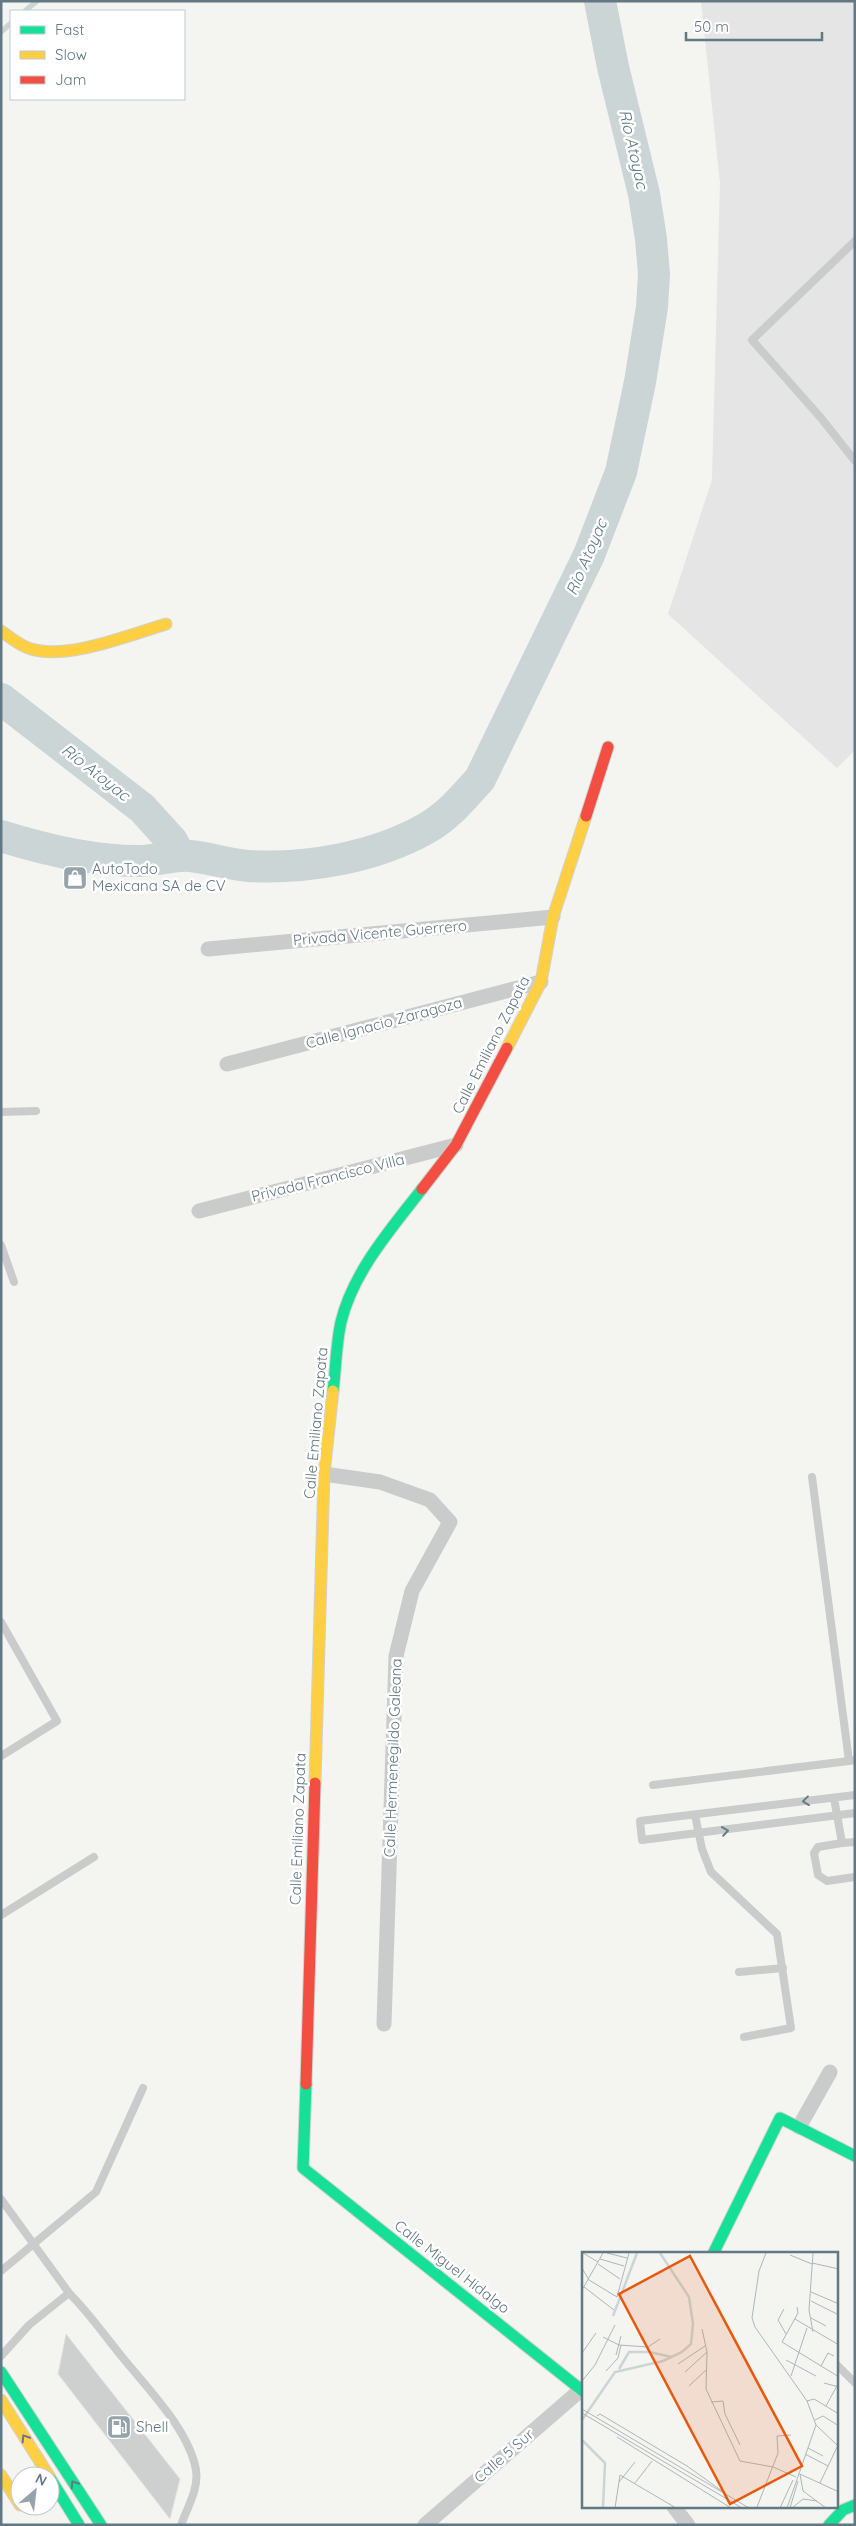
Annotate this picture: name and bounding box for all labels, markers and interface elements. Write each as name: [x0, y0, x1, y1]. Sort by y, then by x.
legend: [10, 10, 185, 100]
scale bar: [686, 10, 822, 42]
text: 50 m: [694, 17, 729, 36]
text: Fast: [55, 20, 84, 39]
text: Slow: [55, 45, 87, 64]
text: Jam: [55, 70, 86, 89]
water label: Río Atoyac: [615, 108, 653, 192]
water label: Río Atoyac: [561, 514, 612, 598]
water label: Río Atoyac: [58, 739, 135, 806]
place label: AutoTodo Mexicana SA de CV: [92, 859, 226, 895]
shop icon: AutoTodo Mexicana SA de CV: [62, 865, 88, 891]
street label: Privada Vicente Guerrero: [292, 915, 468, 950]
street label: Calle Emiliano Zapata: [448, 973, 534, 1117]
street label: Calle Ignacio Zaragoza: [304, 993, 464, 1053]
street label: Privada Francisco Villa: [249, 1149, 406, 1206]
street label: Calle Emiliano Zapata: [299, 1346, 332, 1500]
street label: Calle Hermenegildo Galeana: [380, 1658, 405, 1858]
street label: Calle Emiliano Zapata: [285, 1753, 310, 1905]
one-way arrow: [802, 1796, 811, 1806]
one-way arrow: [721, 1826, 729, 1837]
street label: Calle Miguel Hidalgo: [391, 2216, 514, 2318]
inset map: [582, 2252, 838, 2508]
fuel station icon: Shell: [106, 2414, 132, 2440]
place label: Shell: [136, 2417, 168, 2436]
street label: Calle 5 Sur: [470, 2424, 538, 2487]
one-way arrow: [22, 2434, 31, 2443]
north arrow: [10, 2466, 60, 2516]
text: N: [32, 2469, 50, 2490]
one-way arrow: [71, 2480, 80, 2490]

